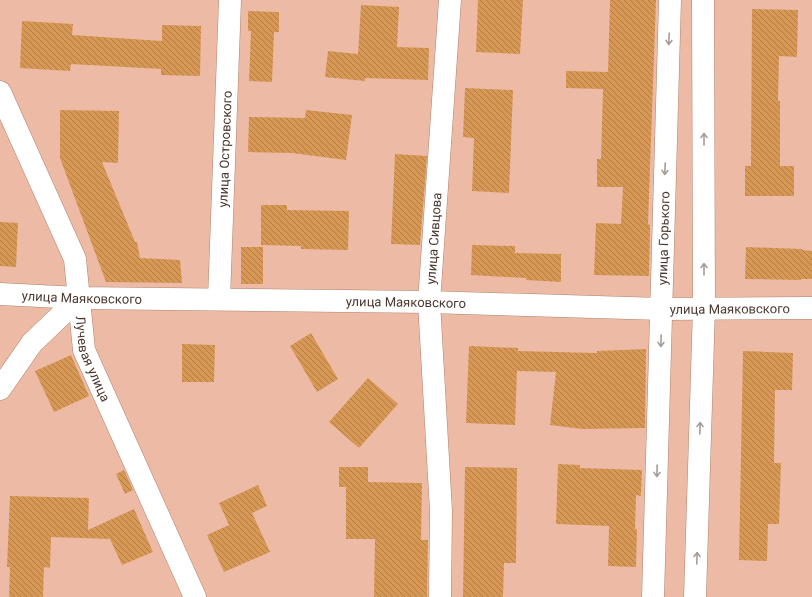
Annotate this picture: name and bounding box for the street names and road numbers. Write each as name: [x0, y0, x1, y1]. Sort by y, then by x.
street label: улица Островского: [215, 90, 234, 208]
street label: улица Горького: [654, 191, 672, 285]
street label: улица Сивцова: [423, 192, 444, 285]
street label: улица Маяковского: [21, 288, 142, 306]
street label: улица Маяковского: [346, 294, 466, 311]
street label: улица Маяковского: [670, 301, 790, 316]
street label: Лучевая улица: [73, 315, 114, 404]

